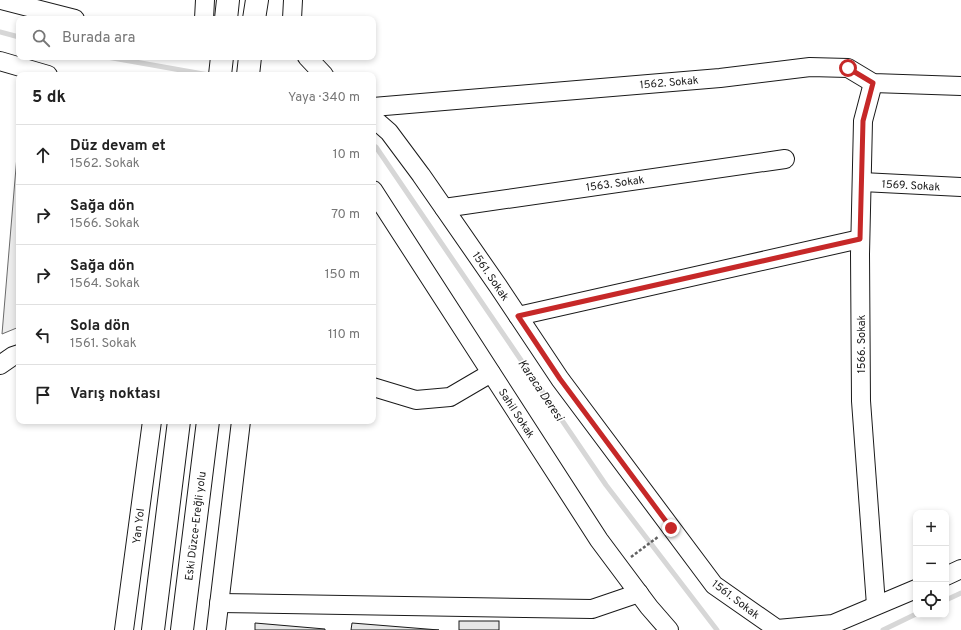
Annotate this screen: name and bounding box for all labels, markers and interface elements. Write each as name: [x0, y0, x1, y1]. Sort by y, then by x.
search box: [16, 16, 376, 60]
icon: search: [30, 27, 52, 49]
text: Burada ara: [62, 29, 135, 48]
route start: [839, 59, 857, 77]
street label: 1562. Sokak: [639, 73, 699, 93]
text: 5 dk: [32, 87, 66, 109]
text: Yaya · 340 m: [288, 90, 360, 106]
text: Düz devam et: [70, 137, 166, 156]
icon: ahead: [32, 144, 54, 166]
text: 10 m: [333, 147, 360, 163]
text: 1562. Sokak: [70, 156, 140, 172]
street label: 1563. Sokak: [585, 173, 645, 195]
street label: 1569. Sokak: [881, 177, 941, 195]
text: Sağa dön: [70, 197, 135, 216]
icon: right: [32, 204, 54, 226]
text: 70 m: [331, 207, 360, 223]
text: 1566. Sokak: [70, 216, 140, 232]
street label: 1561. Sokak: [469, 249, 512, 304]
text: Sağa dön: [70, 257, 135, 276]
icon: right: [32, 264, 54, 286]
text: 150 m: [325, 267, 360, 283]
text: 1564. Sokak: [70, 276, 140, 292]
street label: 1566. Sokak: [855, 314, 869, 373]
text: Sola dön: [70, 317, 130, 336]
icon: left: [32, 324, 54, 346]
text: 110 m: [328, 327, 360, 343]
text: 1561. Sokak: [70, 336, 137, 352]
water label: Karaca Deresi: [514, 356, 567, 425]
icon: arrive: [32, 384, 54, 406]
text: Varış noktası: [70, 385, 161, 404]
street label: Sahil Sokak: [495, 386, 538, 441]
street label: Eski Düzce-Ereğli yolu: [182, 471, 210, 582]
street label: Yan Yol: [130, 508, 148, 545]
map controls: [913, 510, 949, 618]
button: +: [913, 510, 949, 546]
route end: [662, 519, 680, 537]
button: −: [913, 546, 949, 582]
street label: 1561. Sokak: [709, 577, 762, 622]
button: locate: [913, 582, 949, 618]

